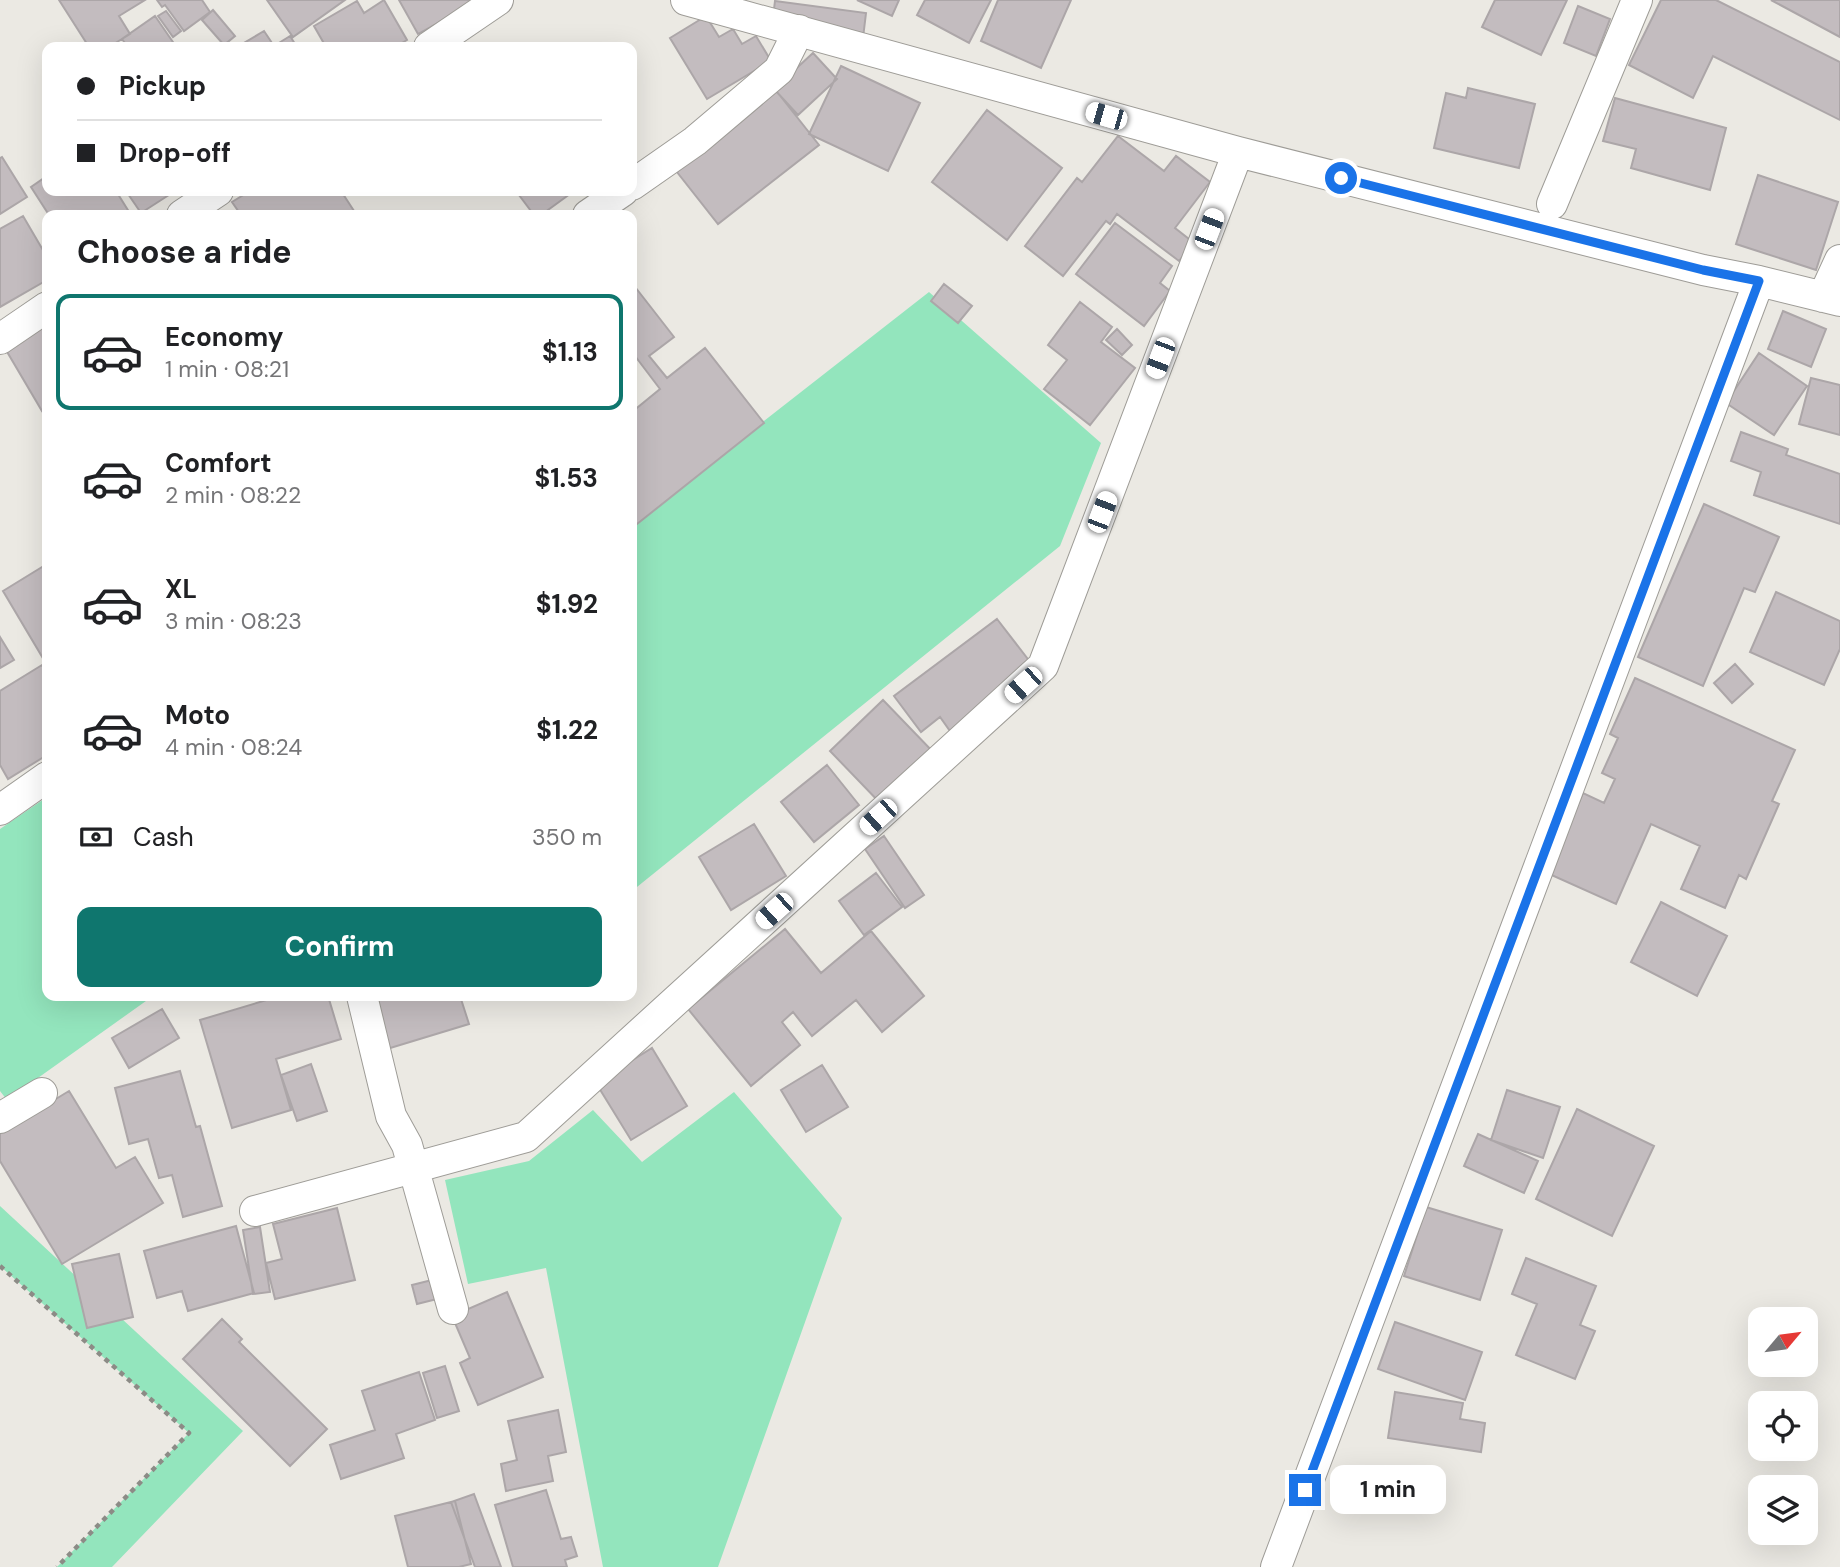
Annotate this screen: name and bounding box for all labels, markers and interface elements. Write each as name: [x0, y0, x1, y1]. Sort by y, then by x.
text: Pickup: [119, 69, 206, 103]
car: [1083, 100, 1130, 132]
text: Drop-off: [119, 136, 231, 170]
route start: [1325, 162, 1357, 194]
car: [1192, 206, 1227, 252]
text: Choose a ride: [77, 231, 292, 273]
text: Economy: [165, 320, 283, 354]
icon: car: [81, 321, 144, 384]
text: $1.13: [542, 335, 598, 369]
car: [1143, 335, 1178, 381]
text: 1 min · 08:21: [165, 354, 289, 384]
text: Comfort: [165, 446, 271, 480]
icon: car: [81, 447, 144, 510]
text: $1.53: [534, 461, 598, 495]
text: 2 min · 08:22: [165, 480, 301, 510]
car: [1085, 489, 1120, 535]
text: XL: [165, 572, 197, 606]
icon: car: [81, 573, 144, 636]
text: $1.92: [536, 587, 598, 621]
text: 3 min · 08:23: [165, 606, 302, 636]
car: [1001, 663, 1046, 707]
text: Moto: [165, 698, 230, 732]
icon: car: [81, 699, 144, 762]
text: $1.22: [536, 713, 598, 747]
text: 4 min · 08:24: [165, 732, 302, 762]
car: [856, 795, 901, 839]
icon: cash: [77, 818, 115, 856]
text: Cash: [133, 820, 194, 854]
text: 350 m: [532, 822, 602, 852]
car: [752, 889, 797, 933]
button: Confirm: [77, 907, 602, 987]
north arrow: [1748, 1307, 1818, 1377]
map controls: [1748, 1307, 1818, 1545]
button: locate: [1748, 1391, 1818, 1461]
callout: 1 min: [1330, 1466, 1445, 1514]
route end: [1289, 1474, 1321, 1506]
text: 1 min: [1360, 1474, 1416, 1504]
button: layers: [1748, 1475, 1818, 1545]

